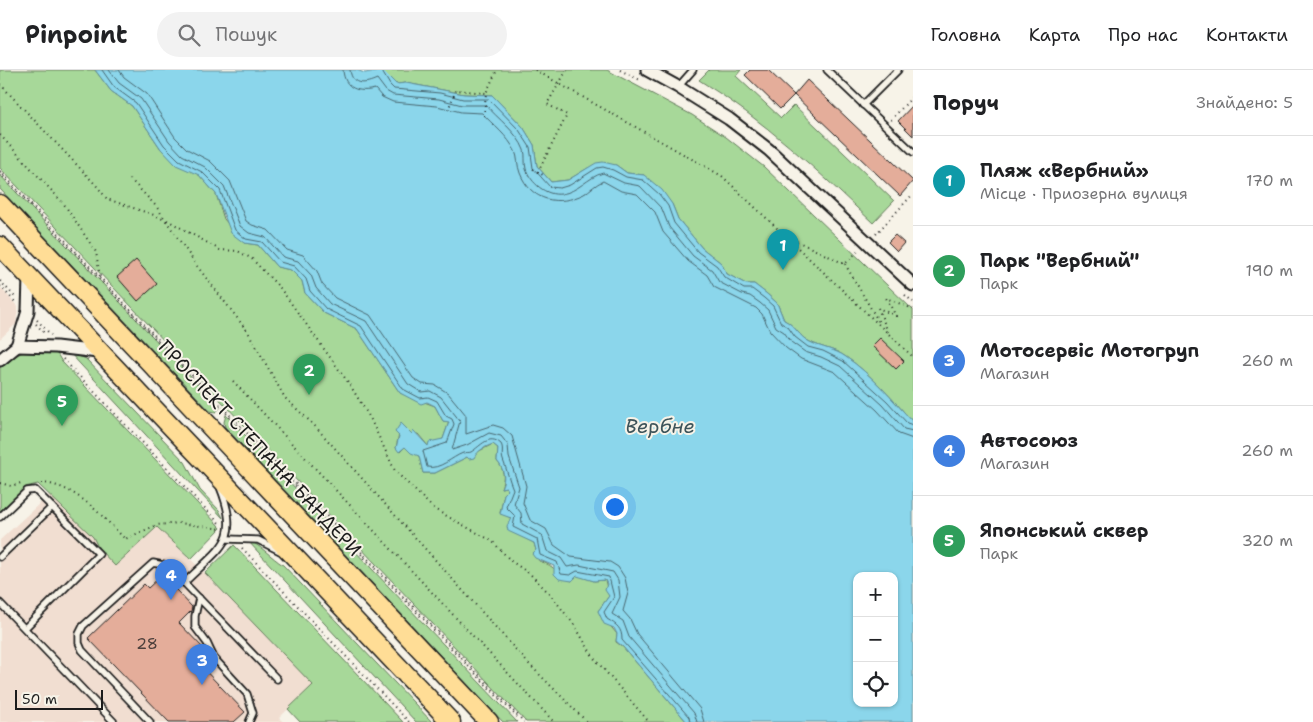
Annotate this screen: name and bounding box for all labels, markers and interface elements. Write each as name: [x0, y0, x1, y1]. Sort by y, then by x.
search box: [157, 12, 507, 57]
text: Pinpoint: [25, 19, 127, 51]
icon: search: [175, 21, 203, 49]
text: Пошук: [215, 22, 277, 47]
text: Головна: [930, 23, 1001, 47]
text: Карта: [1029, 23, 1080, 47]
text: Про нас: [1108, 23, 1178, 47]
text: Контакти: [1206, 23, 1288, 47]
text: Поруч: [933, 89, 999, 117]
text: Знайдено: 5: [1196, 92, 1293, 113]
text: Пляж «Вербний»: [980, 158, 1149, 183]
text: 1: [945, 170, 953, 191]
text: 170 m: [1246, 170, 1293, 191]
text: Місце · Приозерна вулиця: [980, 183, 1188, 204]
pin: 1: [767, 229, 799, 270]
text: Парк "Вербний": [980, 248, 1140, 273]
text: 2: [943, 260, 955, 281]
text: 190 m: [1246, 260, 1293, 281]
text: Парк: [980, 273, 1018, 294]
street label: ПРОСПЕКТ СТЕПАНА БАНДЕРИ: [153, 334, 367, 562]
text: Мотосервіс Мотогруп: [980, 338, 1199, 363]
text: 3: [943, 350, 955, 371]
text: 260 m: [1241, 350, 1293, 371]
pin: 2: [293, 354, 325, 395]
text: Магазин: [980, 363, 1049, 384]
pin: 5: [46, 385, 78, 426]
water label: Вербне: [625, 413, 695, 439]
text: Автосоюз: [980, 428, 1078, 453]
text: 4: [943, 440, 955, 461]
text: 260 m: [1241, 440, 1293, 461]
text: Магазин: [980, 453, 1049, 474]
your location: [602, 494, 628, 520]
text: Японський сквер: [980, 518, 1148, 543]
text: 5: [944, 530, 954, 551]
text: 320 m: [1242, 530, 1293, 551]
text: Парк: [980, 543, 1018, 564]
pin: 4: [155, 559, 187, 600]
map controls: [853, 572, 898, 707]
button: +: [853, 572, 898, 617]
button: −: [853, 617, 898, 662]
house number: 28: [136, 633, 158, 654]
pin: 3: [186, 644, 218, 685]
button: locate: [853, 662, 898, 707]
scale bar: [15, 687, 102, 710]
text: 50 m: [22, 690, 57, 708]

